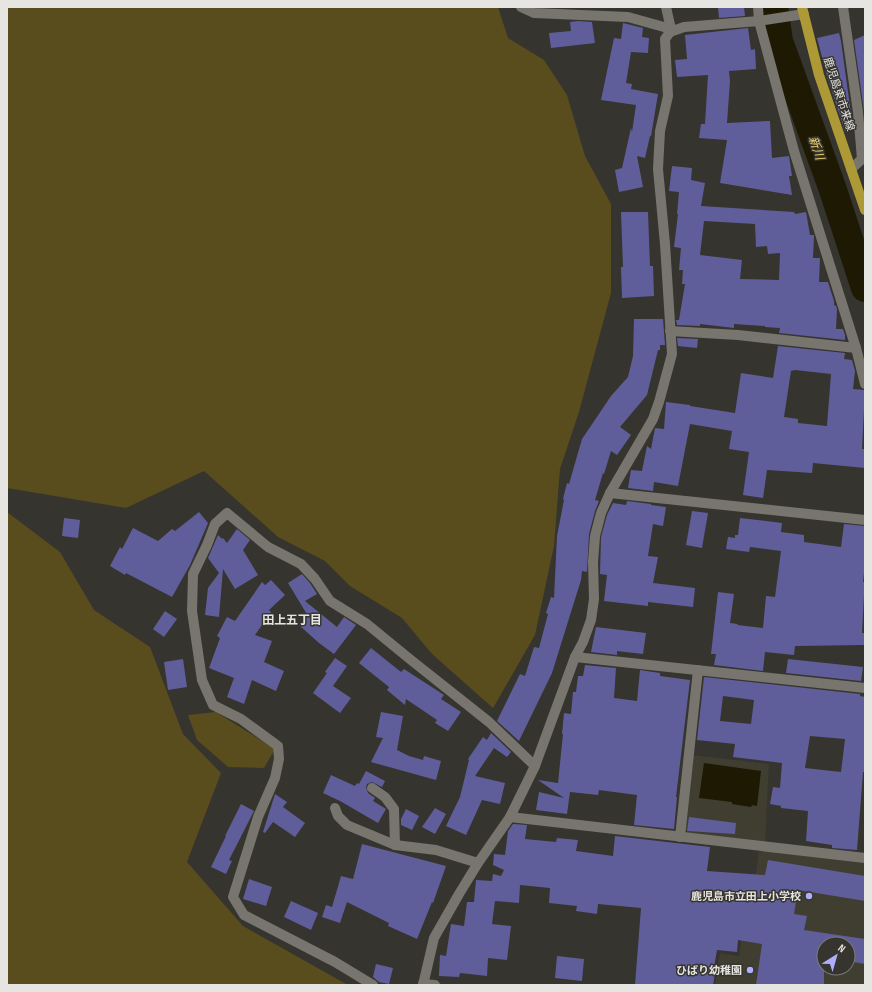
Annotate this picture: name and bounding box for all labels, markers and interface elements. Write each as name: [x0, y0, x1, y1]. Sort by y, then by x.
street label: 鹿児島東市来線: [821, 55, 857, 133]
water label: 新川: [805, 134, 828, 164]
district label: 田上五丁目: [262, 613, 322, 628]
place label: 鹿児島市立田上小学校: [691, 890, 801, 903]
marker: 鹿児島市立田上小学校: [804, 891, 814, 901]
north arrow: [816, 936, 856, 976]
text: N: [835, 941, 848, 955]
place label: ひばり幼稚園: [676, 964, 742, 977]
marker: ひばり幼稚園: [745, 965, 755, 975]

